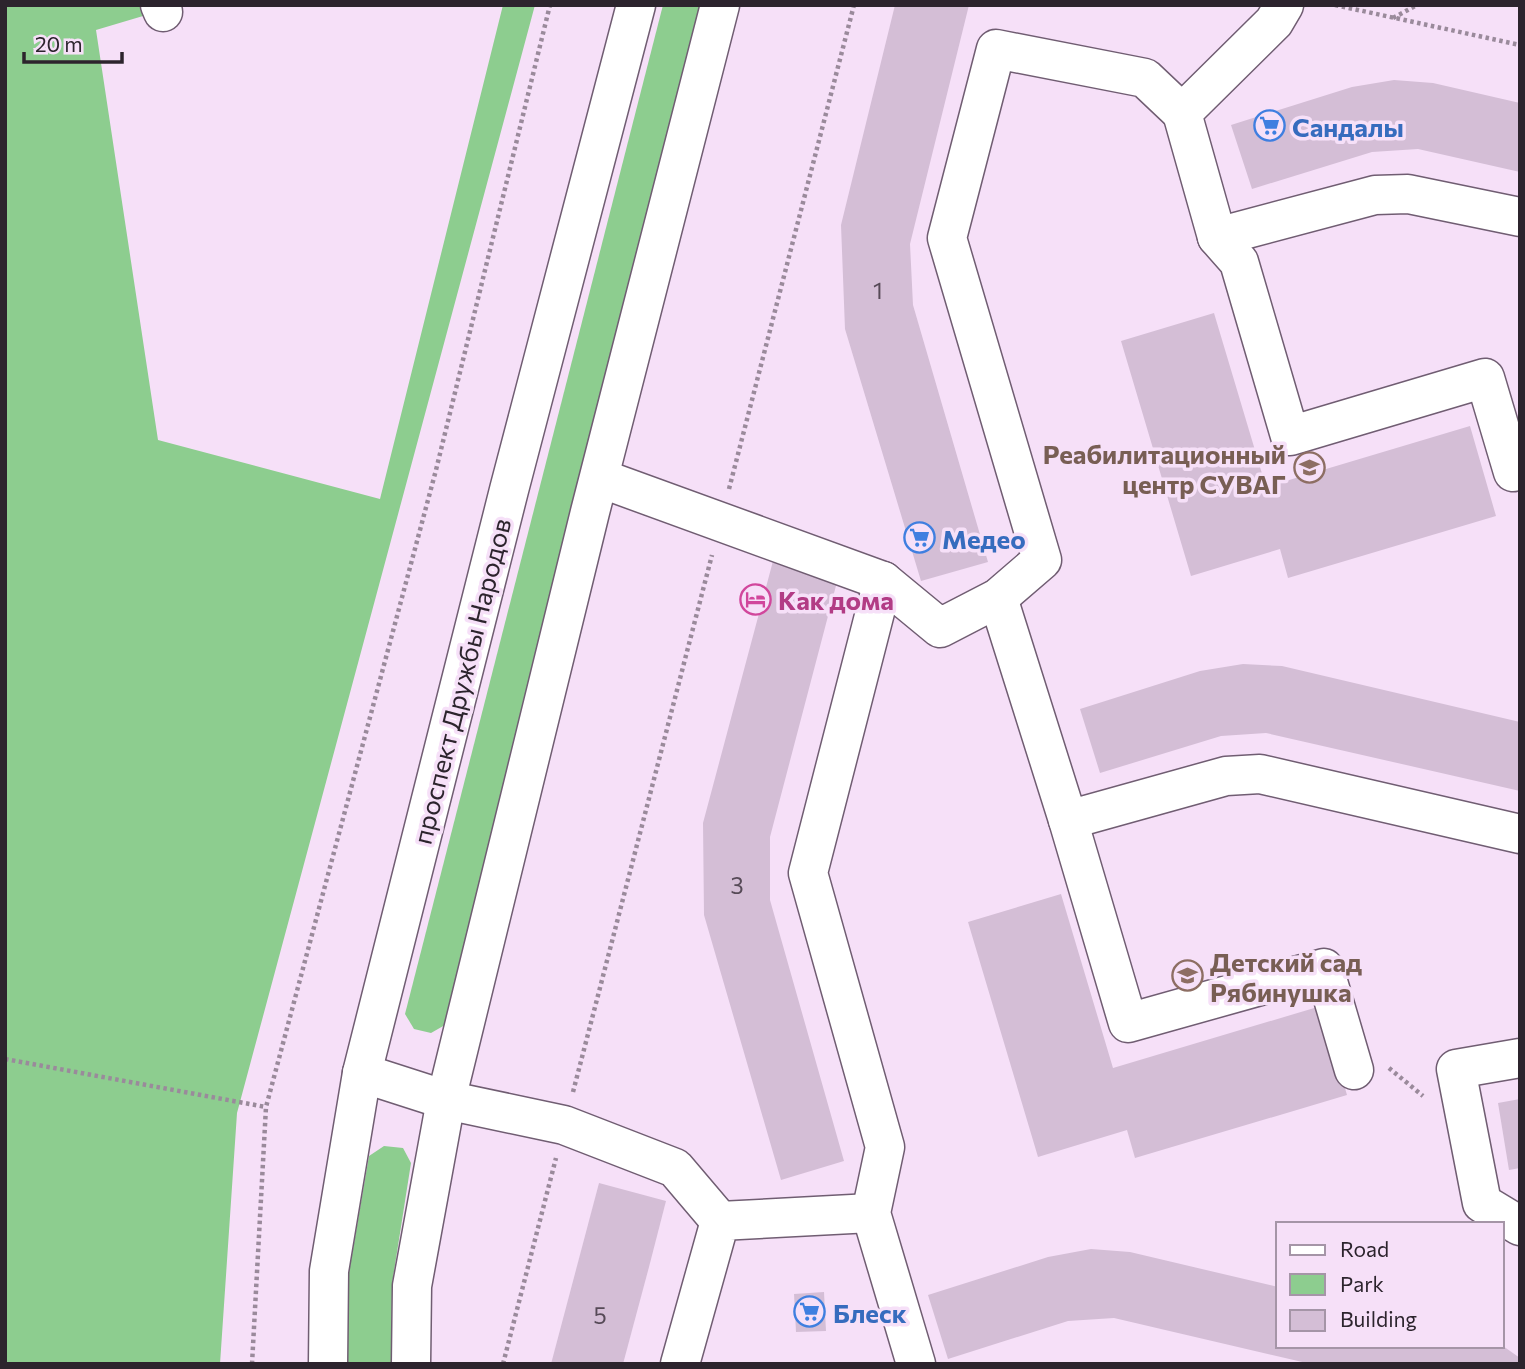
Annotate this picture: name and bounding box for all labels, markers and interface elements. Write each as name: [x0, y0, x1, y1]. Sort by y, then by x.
scale bar: [24, 21, 122, 65]
text: 20 m: [35, 31, 83, 56]
supermarket icon: Сандалы: [1252, 109, 1286, 143]
place label: Сандалы: [1292, 111, 1404, 142]
house number: 1: [873, 276, 883, 304]
place label: Реабилитационный центр СУВАГ: [1043, 438, 1286, 499]
school or university icon: Реабилитационный центр СУВАГ: [1292, 451, 1326, 485]
street label: проспект Дружбы Народов: [405, 515, 517, 847]
supermarket icon: Медео: [902, 521, 936, 555]
place label: Медео: [942, 523, 1026, 554]
hotel icon: Как дома: [738, 582, 772, 616]
place label: Как дома: [778, 584, 894, 615]
house number: 3: [730, 871, 744, 899]
place label: Детский сад Рябинушка: [1210, 946, 1362, 1007]
school or university icon: Детский сад Рябинушка: [1170, 959, 1204, 993]
legend: [1276, 1222, 1504, 1348]
text: Road: [1340, 1236, 1389, 1261]
text: Park: [1340, 1271, 1384, 1296]
supermarket icon: Блеск: [793, 1295, 827, 1329]
place label: Блеск: [833, 1297, 907, 1328]
house number: 5: [593, 1301, 607, 1329]
text: Building: [1340, 1306, 1417, 1331]

